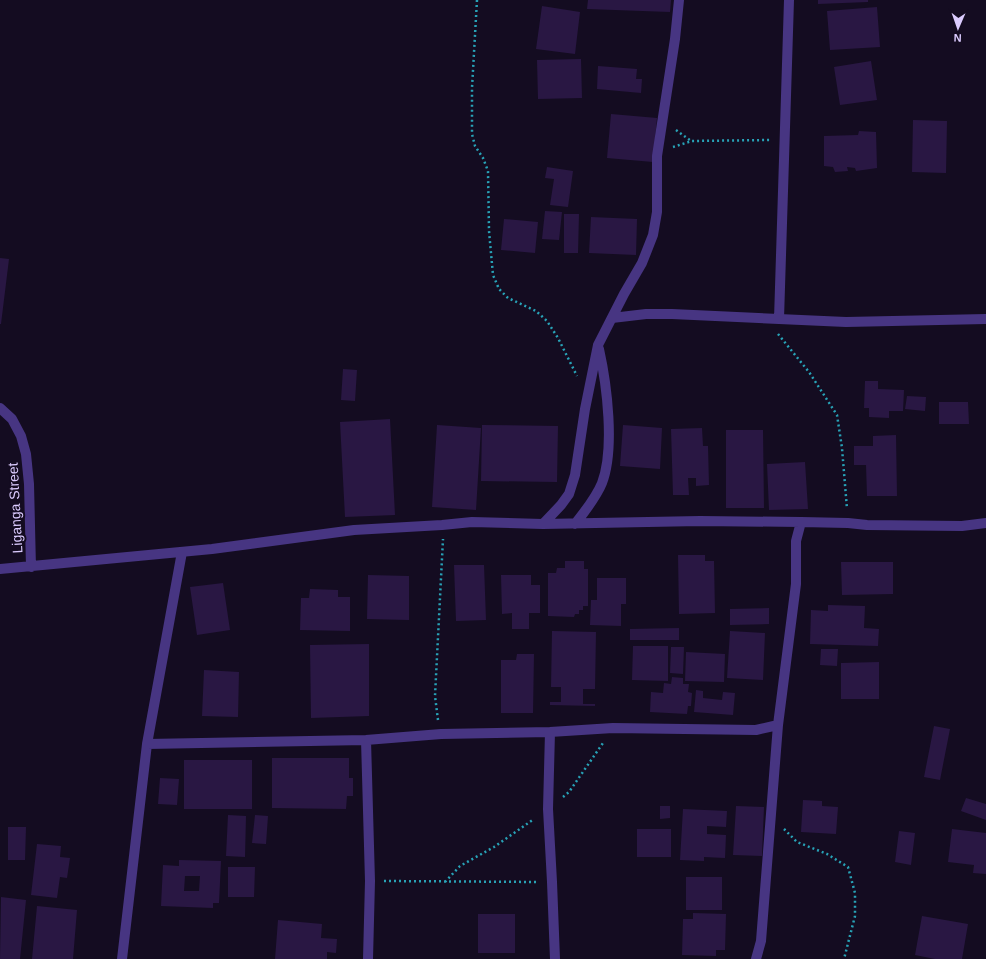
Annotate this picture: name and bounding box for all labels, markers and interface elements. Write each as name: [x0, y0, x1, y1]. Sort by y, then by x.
north arrow: [938, 8, 978, 48]
text: N: [953, 32, 962, 44]
street label: Liganga Street: [5, 462, 25, 554]

